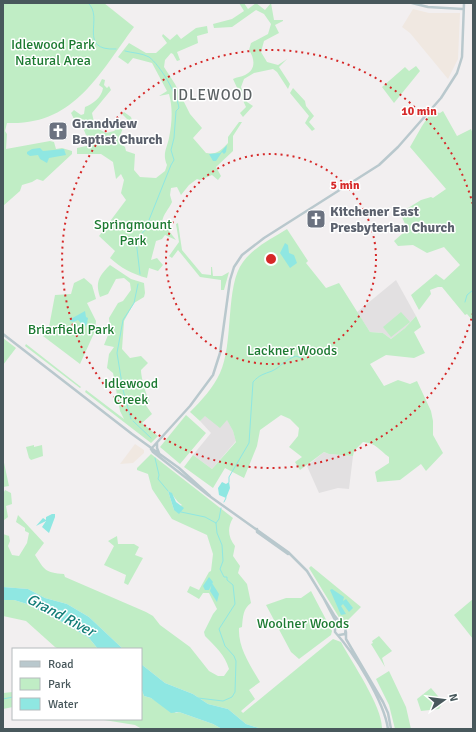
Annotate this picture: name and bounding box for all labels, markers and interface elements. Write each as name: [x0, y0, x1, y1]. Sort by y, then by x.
park label: Idlewood Park Natural Area: [11, 36, 95, 69]
district label: IDLEWOOD: [173, 86, 253, 104]
text: 10 min: [401, 104, 437, 119]
place label: Grandview Baptist Church: [72, 115, 163, 148]
church icon: Grandview Baptist Church: [47, 120, 69, 142]
text: 5 min: [331, 178, 360, 193]
place label: Kitchener East Presbyterian Church: [330, 203, 455, 236]
church icon: Kitchener East Presbyterian Church: [305, 208, 327, 230]
park label: Springmount Park: [94, 216, 172, 249]
centre of rings: [264, 252, 278, 266]
park label: Briarfield Park: [28, 321, 114, 338]
park label: Lackner Woods: [247, 342, 337, 359]
park label: Idlewood Creek: [104, 375, 158, 408]
water label: Grand River: [24, 590, 100, 642]
park label: Woolner Woods: [257, 615, 349, 632]
legend: [12, 648, 142, 720]
text: Road: [48, 657, 74, 672]
text: Park: [48, 677, 71, 692]
north arrow: [424, 680, 464, 720]
text: N: [446, 692, 460, 703]
text: Water: [48, 697, 79, 712]

